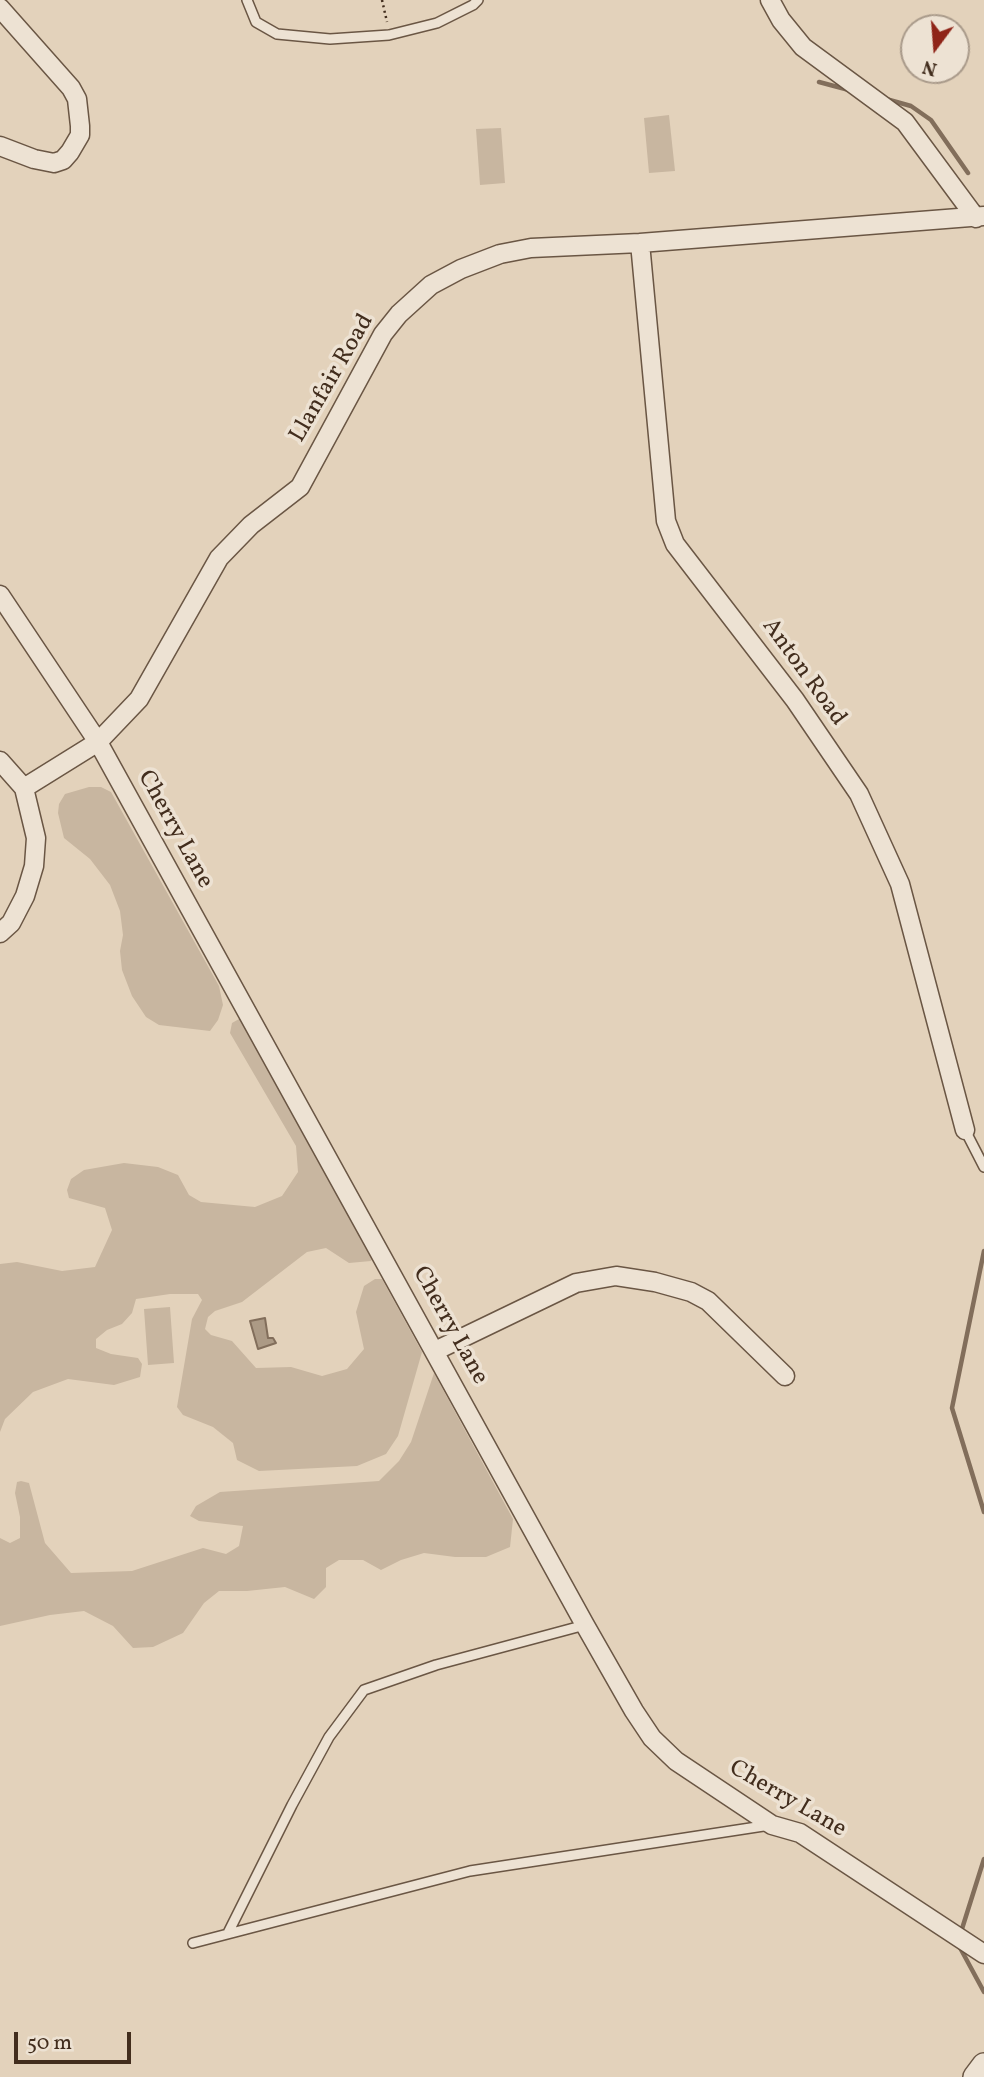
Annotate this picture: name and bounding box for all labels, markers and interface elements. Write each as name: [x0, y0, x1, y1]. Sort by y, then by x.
north arrow: [900, 14, 970, 84]
text: N: [920, 53, 940, 82]
street label: Llanfair Road: [285, 310, 381, 448]
street label: Anton Road: [754, 614, 852, 732]
street label: Cherry Lane: [130, 766, 218, 894]
street label: Cherry Lane: [405, 1262, 493, 1390]
street label: Cherry Lane: [723, 1755, 851, 1845]
scale bar: [18, 2018, 135, 2062]
text: 50 m: [27, 2029, 72, 2058]

